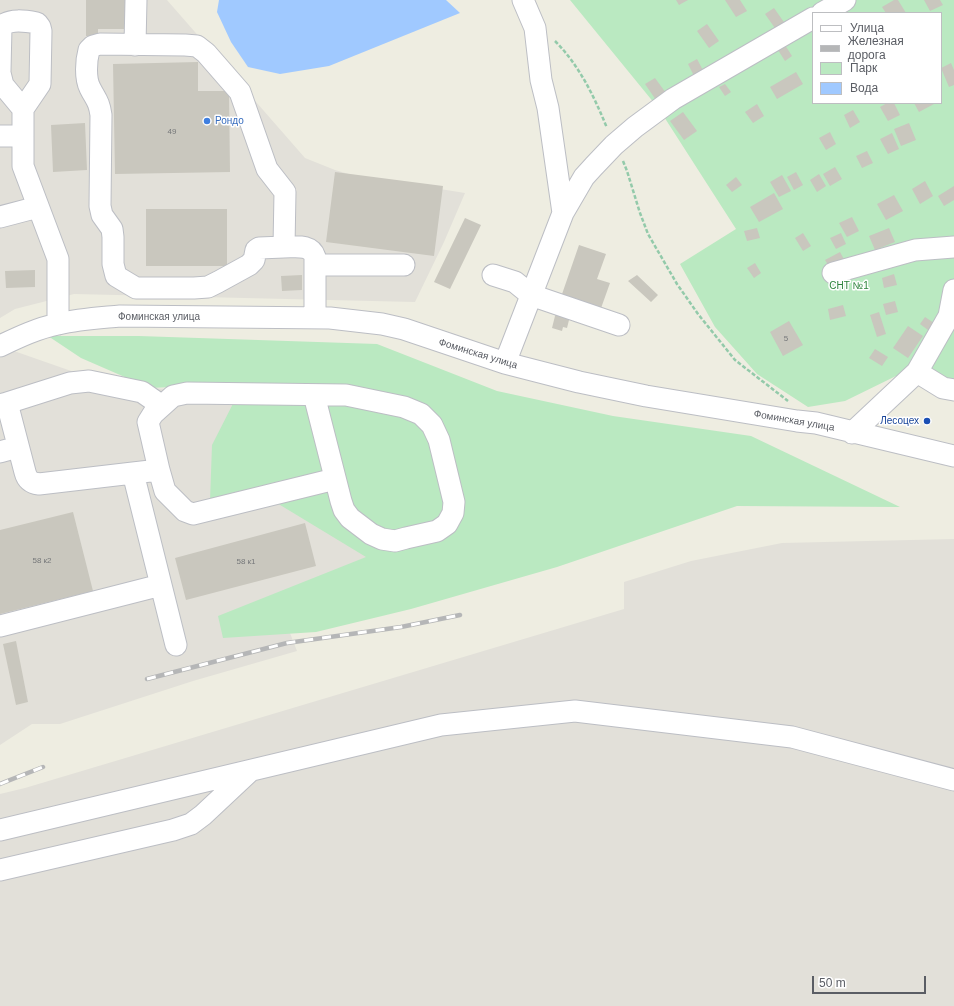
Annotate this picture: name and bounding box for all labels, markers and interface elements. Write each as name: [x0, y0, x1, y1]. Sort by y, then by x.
legend: [812, 12, 942, 104]
text: Улица: [850, 21, 884, 35]
text: Железная дорога: [848, 34, 904, 62]
text: Парк: [850, 61, 877, 75]
text: Вода: [850, 81, 878, 95]
place label: Рондо: [215, 115, 244, 127]
marker: Рондо: [202, 116, 212, 126]
house number: 49: [168, 127, 176, 137]
park label: СНТ №1: [829, 280, 869, 292]
street label: Фоминская улица: [118, 311, 200, 323]
house number: 5: [784, 334, 788, 344]
street label: Фоминская улица: [437, 336, 519, 372]
street label: Фоминская улица: [753, 408, 835, 434]
place label: Лесоцех: [880, 415, 919, 427]
marker: Лесоцех: [922, 416, 932, 426]
house number: 58 к2: [32, 556, 52, 566]
house number: 58 к1: [236, 557, 256, 567]
scale bar: [814, 968, 928, 994]
text: 50 m: [819, 976, 846, 990]

